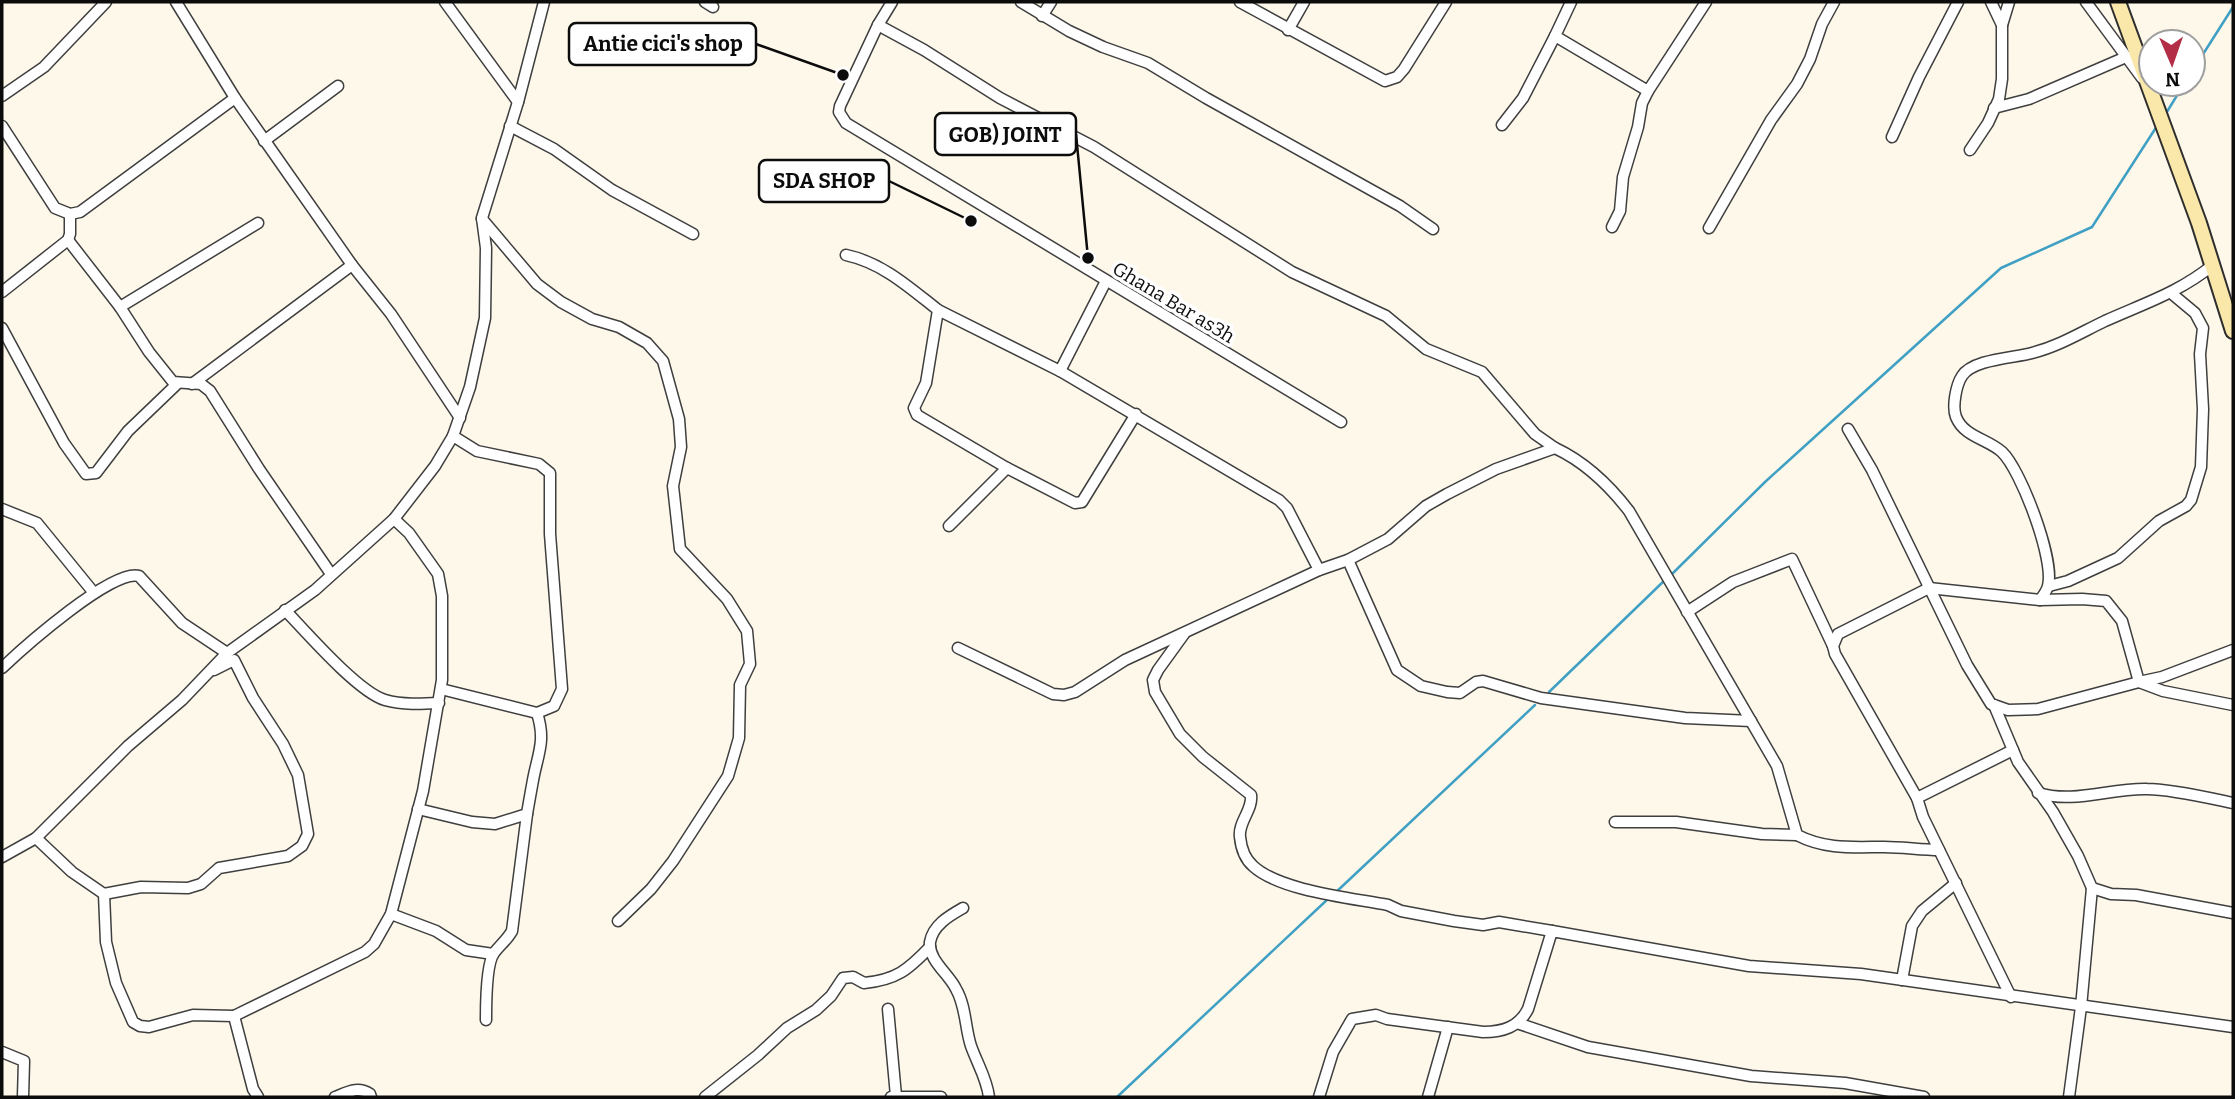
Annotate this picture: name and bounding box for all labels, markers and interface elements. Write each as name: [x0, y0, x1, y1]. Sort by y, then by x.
callout: Antie cici's shop: [569, 23, 756, 65]
north arrow: [2137, 28, 2207, 98]
text: Antie cici's shop: [583, 31, 743, 57]
text: N: [2165, 68, 2180, 91]
callout: GOB) JOINT: [935, 113, 1076, 155]
text: GOB) JOINT: [948, 122, 1062, 148]
callout: SDA SHOP: [759, 160, 889, 202]
text: SDA SHOP: [773, 168, 876, 194]
street label: Ghana Bar as3h: [1108, 257, 1239, 348]

